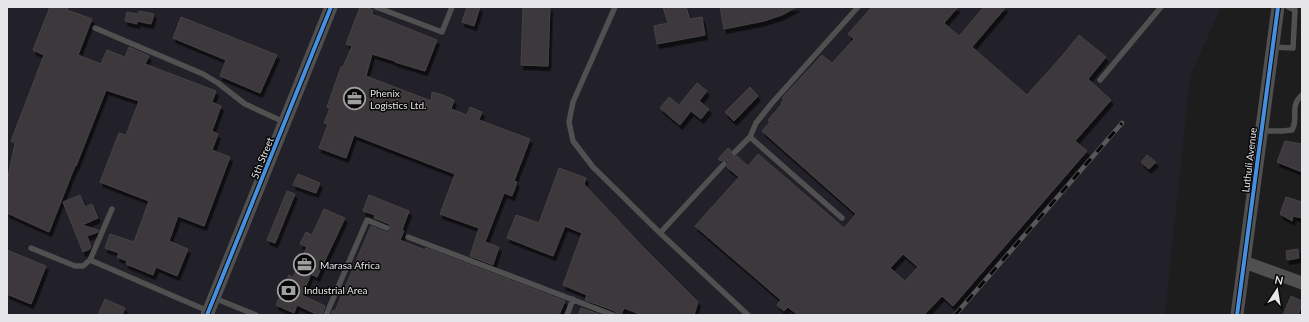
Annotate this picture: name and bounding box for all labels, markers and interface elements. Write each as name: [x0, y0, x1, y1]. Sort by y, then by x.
office icon: Phenix Logistics Ltd.: [342, 86, 368, 112]
place label: Phenix Logistics Ltd.: [370, 87, 426, 111]
street label: Luthuli Avenue: [1239, 127, 1259, 193]
street label: 5th Street: [248, 135, 276, 181]
office icon: Marasa Africa: [291, 252, 317, 278]
place label: Marasa Africa: [320, 259, 380, 271]
north arrow: [1257, 270, 1297, 310]
text: N: [1274, 272, 1285, 287]
bank icon: Industrial Area: [276, 277, 302, 303]
place label: Industrial Area: [304, 284, 367, 296]

